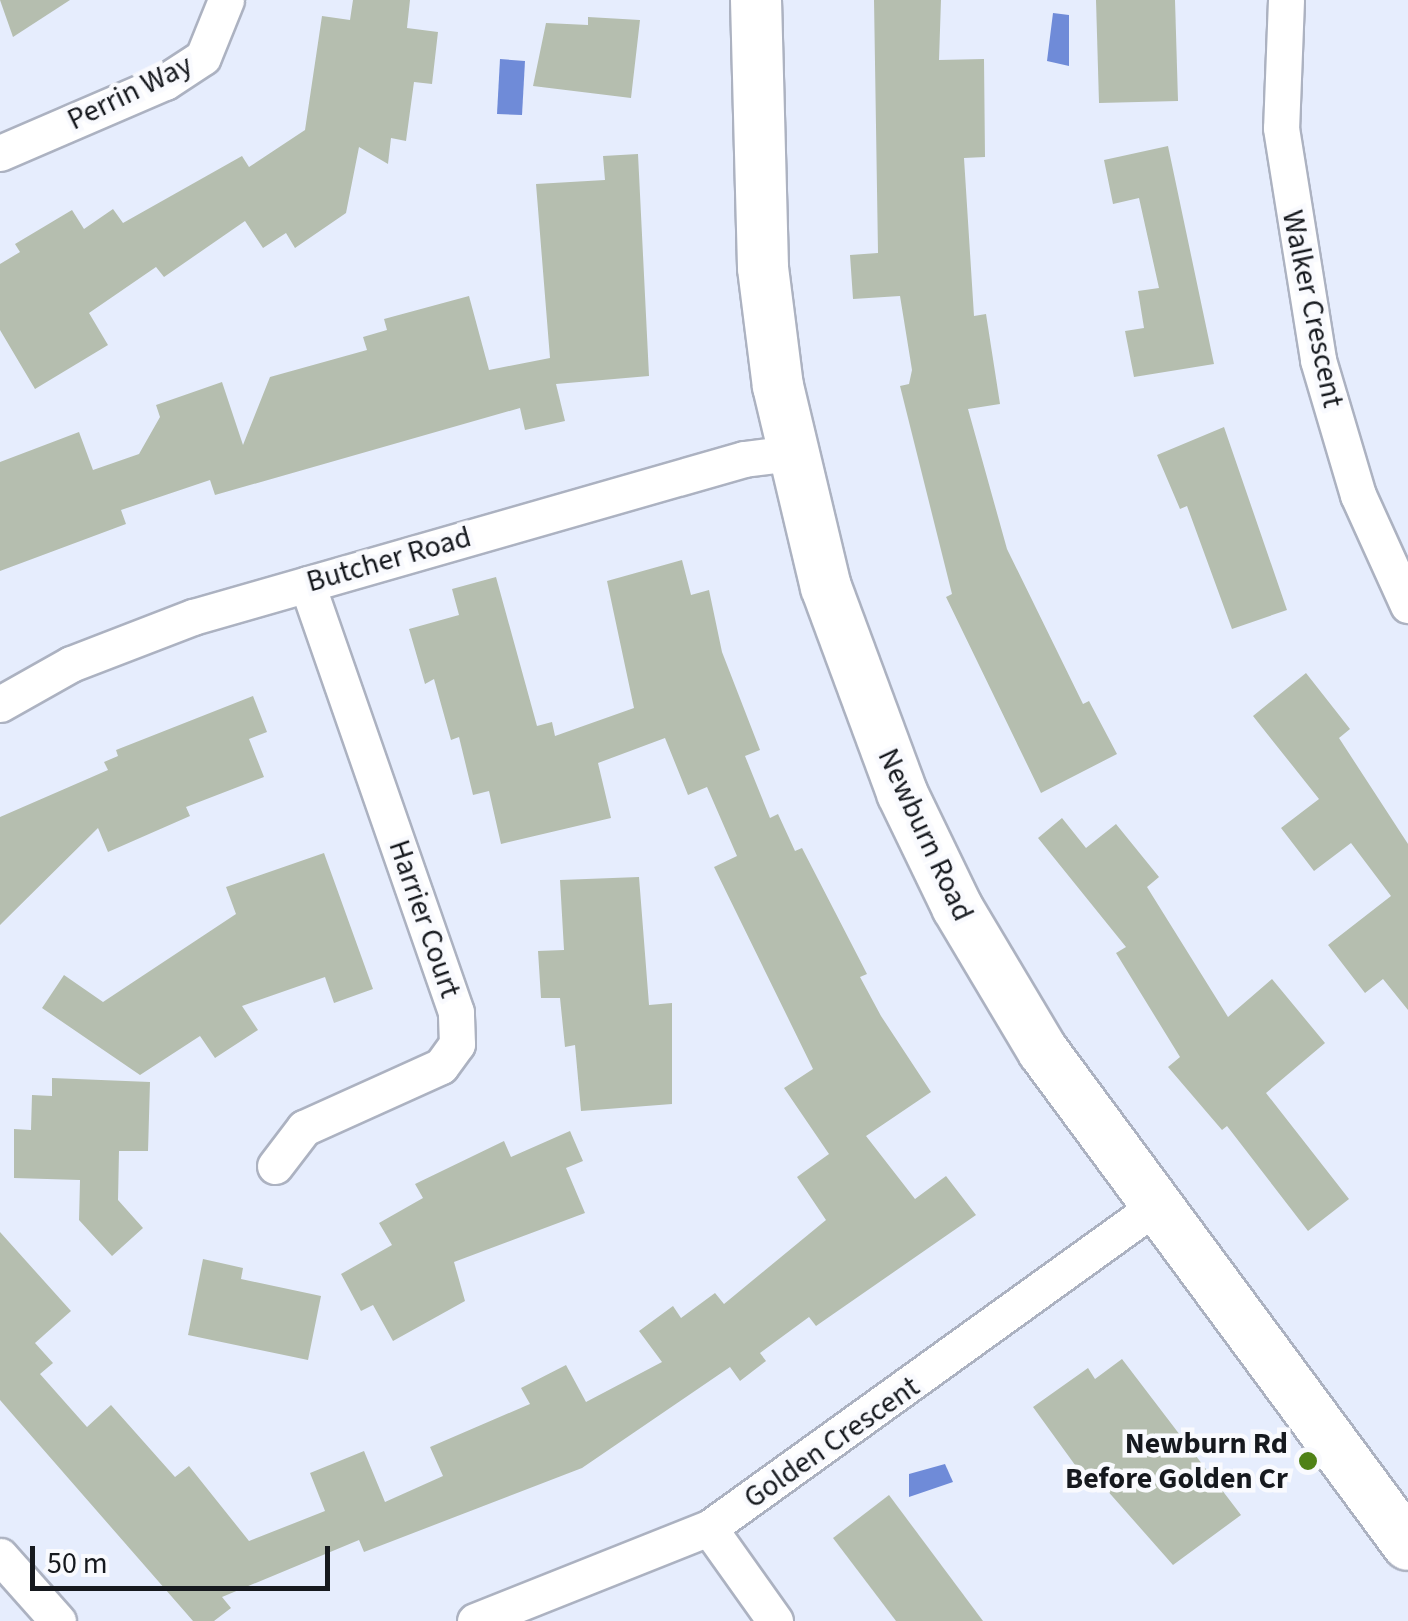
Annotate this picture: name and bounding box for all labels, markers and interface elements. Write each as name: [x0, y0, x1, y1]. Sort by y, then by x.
street label: Perrin Way: [62, 47, 198, 139]
street label: Walker Crescent: [1274, 207, 1350, 411]
street label: Butcher Road: [303, 519, 475, 601]
street label: Newburn Road: [869, 743, 981, 927]
street label: Harrier Court: [380, 835, 468, 1003]
street label: Golden Crescent: [737, 1369, 927, 1517]
place label: Newburn Rd Before Golden Cr: [1065, 1426, 1288, 1496]
marker: Newburn Rd Before Golden Cr: [1297, 1450, 1319, 1472]
scale bar: [35, 1526, 335, 1588]
text: 50 m: [47, 1542, 108, 1585]

